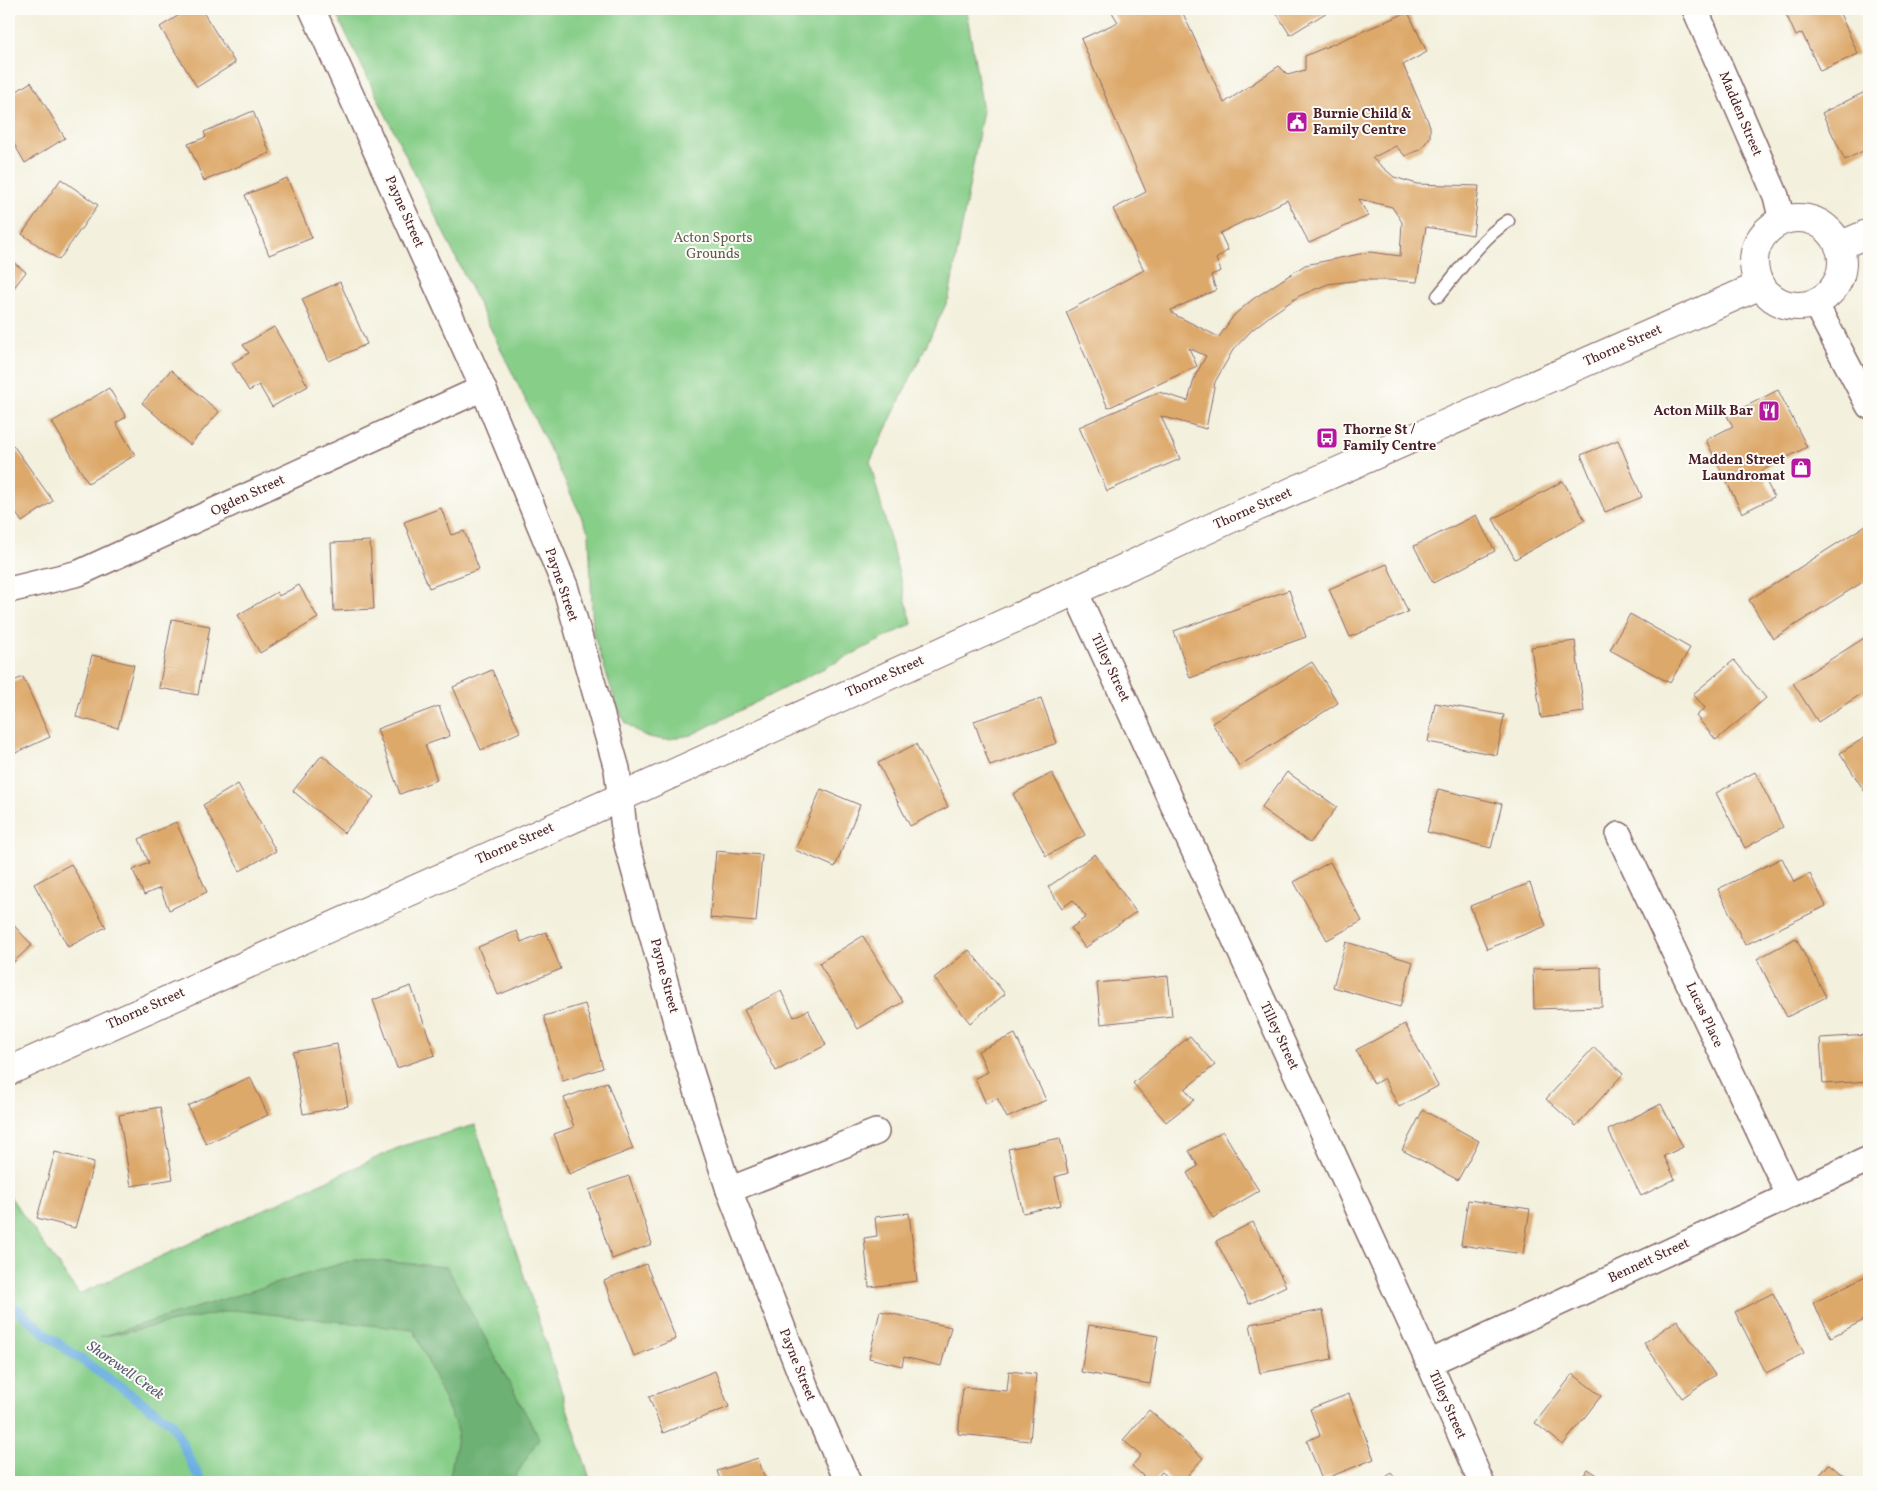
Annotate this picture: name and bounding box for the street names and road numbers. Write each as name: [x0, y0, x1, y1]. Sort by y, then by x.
street label: Madden Street: [1714, 69, 1766, 159]
street label: Payne Street: [380, 173, 428, 251]
street label: Thorne Street: [1581, 320, 1665, 372]
street label: Ogden Street: [208, 470, 288, 521]
street label: Thorne Street: [1211, 483, 1295, 535]
street label: Payne Street: [540, 546, 583, 624]
street label: Tilley Street: [1086, 631, 1134, 705]
street label: Thorne Street: [843, 651, 927, 703]
street label: Thorne Street: [473, 818, 557, 870]
street label: Payne Street: [645, 936, 683, 1016]
street label: Lucas Place: [1681, 979, 1728, 1051]
street label: Thorne Street: [104, 983, 188, 1035]
street label: Tilley Street: [1255, 999, 1303, 1073]
street label: Bennett Street: [1605, 1234, 1693, 1288]
street label: Payne Street: [774, 1326, 820, 1404]
street label: Tilley Street: [1423, 1368, 1471, 1442]

